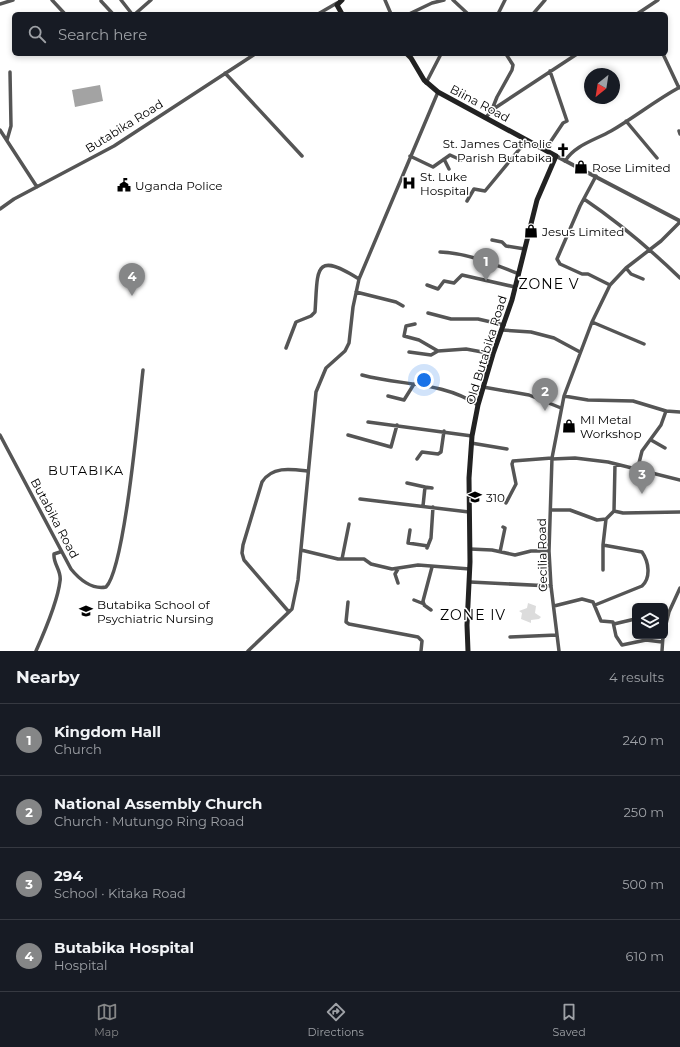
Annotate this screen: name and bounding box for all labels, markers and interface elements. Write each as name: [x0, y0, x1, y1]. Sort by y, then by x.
search box: [12, 12, 668, 56]
icon: search: [26, 23, 48, 45]
text: Search here: [58, 25, 147, 44]
north arrow: [584, 68, 620, 104]
street label: Biina Road: [448, 81, 512, 125]
street label: Butabika Road: [82, 96, 166, 156]
place label: St. James Catholic Parish Butabika: [443, 136, 552, 165]
church icon: St. James Catholic Parish Butabika: [555, 142, 571, 158]
shop icon: Rose Limited: [573, 159, 589, 175]
place label: Rose Limited: [592, 160, 671, 175]
place label: St. Luke Hospital: [420, 169, 469, 198]
hospital icon: St. Luke Hospital: [401, 175, 417, 191]
public building icon: Uganda Police: [116, 177, 132, 193]
place label: Uganda Police: [135, 178, 223, 193]
shop icon: Jesus Limited: [523, 223, 539, 239]
place label: Jesus Limited: [541, 224, 624, 239]
pin: 1: [473, 248, 499, 281]
pin: 4: [119, 263, 145, 296]
district label: ZONE V: [519, 275, 579, 293]
street label: Old Butabika Road: [462, 294, 510, 406]
your location: [414, 370, 434, 390]
pin: 2: [532, 378, 558, 411]
place label: Ml Metal Workshop: [580, 412, 642, 441]
shop icon: Ml Metal Workshop: [561, 418, 577, 434]
pin: 3: [629, 461, 655, 494]
district label: BUTABIKA: [48, 462, 124, 478]
street label: Butabika Road: [28, 475, 82, 561]
school or university icon: 310: [467, 489, 483, 505]
place label: 310: [486, 490, 505, 505]
street label: Cecilia Road: [534, 518, 550, 592]
place label: Butabika School of Psychiatric Nursing: [97, 597, 214, 626]
school or university icon: Butabika School of Psychiatric Nursing: [78, 603, 94, 619]
map controls: [632, 603, 668, 639]
button: layers: [632, 603, 668, 639]
district label: ZONE IV: [440, 606, 506, 624]
text: Nearby: [16, 667, 80, 687]
text: 4 results: [609, 669, 664, 685]
text: Kingdom Hall: [54, 722, 161, 741]
text: 1: [26, 732, 32, 748]
text: 240 m: [623, 732, 664, 748]
text: Church: [54, 741, 102, 757]
text: National Assembly Church: [54, 794, 262, 813]
text: 2: [25, 804, 33, 820]
text: 250 m: [623, 804, 664, 820]
text: Church · Mutungo Ring Road: [54, 813, 244, 829]
text: 294: [54, 866, 83, 885]
text: 3: [25, 876, 33, 892]
text: 500 m: [622, 876, 664, 892]
text: School · Kitaka Road: [54, 885, 186, 901]
text: Butabika Hospital: [54, 938, 194, 957]
text: 4: [25, 948, 33, 964]
text: 610 m: [626, 948, 664, 964]
text: Hospital: [54, 957, 107, 973]
tab: Map: [94, 1001, 119, 1039]
tab: Directions: [308, 1001, 364, 1039]
tab: Saved: [553, 1001, 586, 1039]

